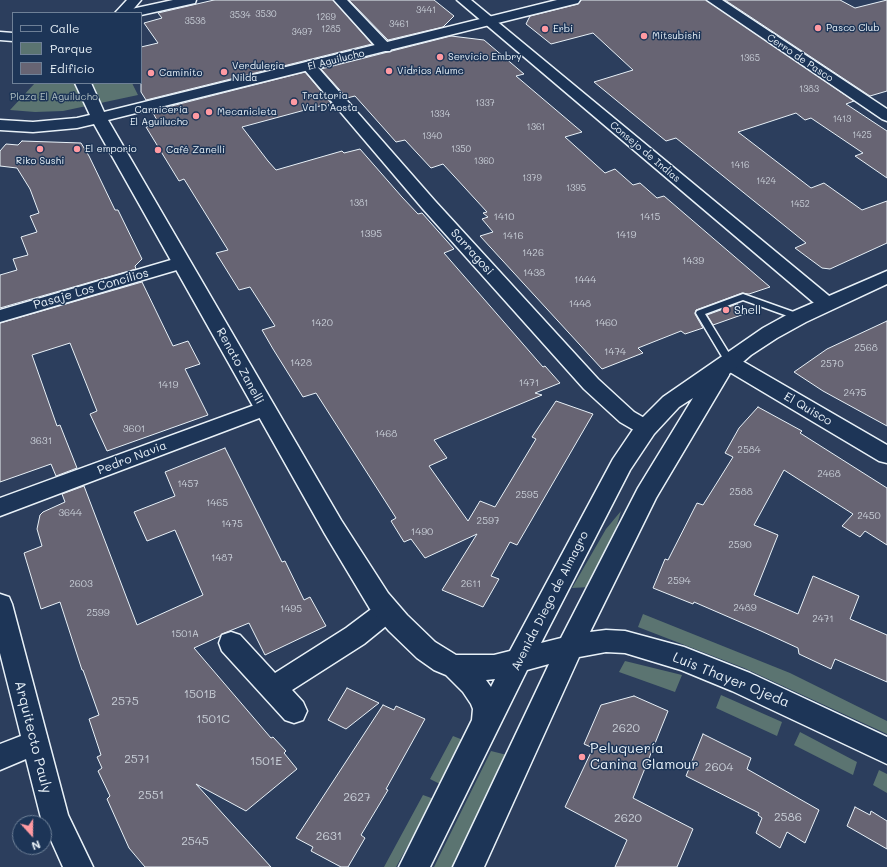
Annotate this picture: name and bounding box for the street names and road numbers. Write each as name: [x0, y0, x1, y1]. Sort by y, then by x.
street label: Cerro de Pasco: [765, 31, 835, 85]
street label: El Aguilucho: [306, 47, 366, 73]
street label: Consejo de Indias: [607, 119, 683, 185]
street label: Sarragosi: [447, 226, 497, 278]
street label: Pasaje Los Concilios: [32, 266, 150, 312]
street label: Renato Zanelli: [213, 325, 267, 407]
street label: El Quisco: [781, 389, 835, 429]
street label: Pedro Navia: [95, 438, 169, 478]
street label: Avenida Diego de Almagro: [508, 529, 592, 673]
street label: Luis Thayer Ojeda: [670, 649, 792, 711]
street label: Arquitecto Pauly: [11, 679, 55, 795]

